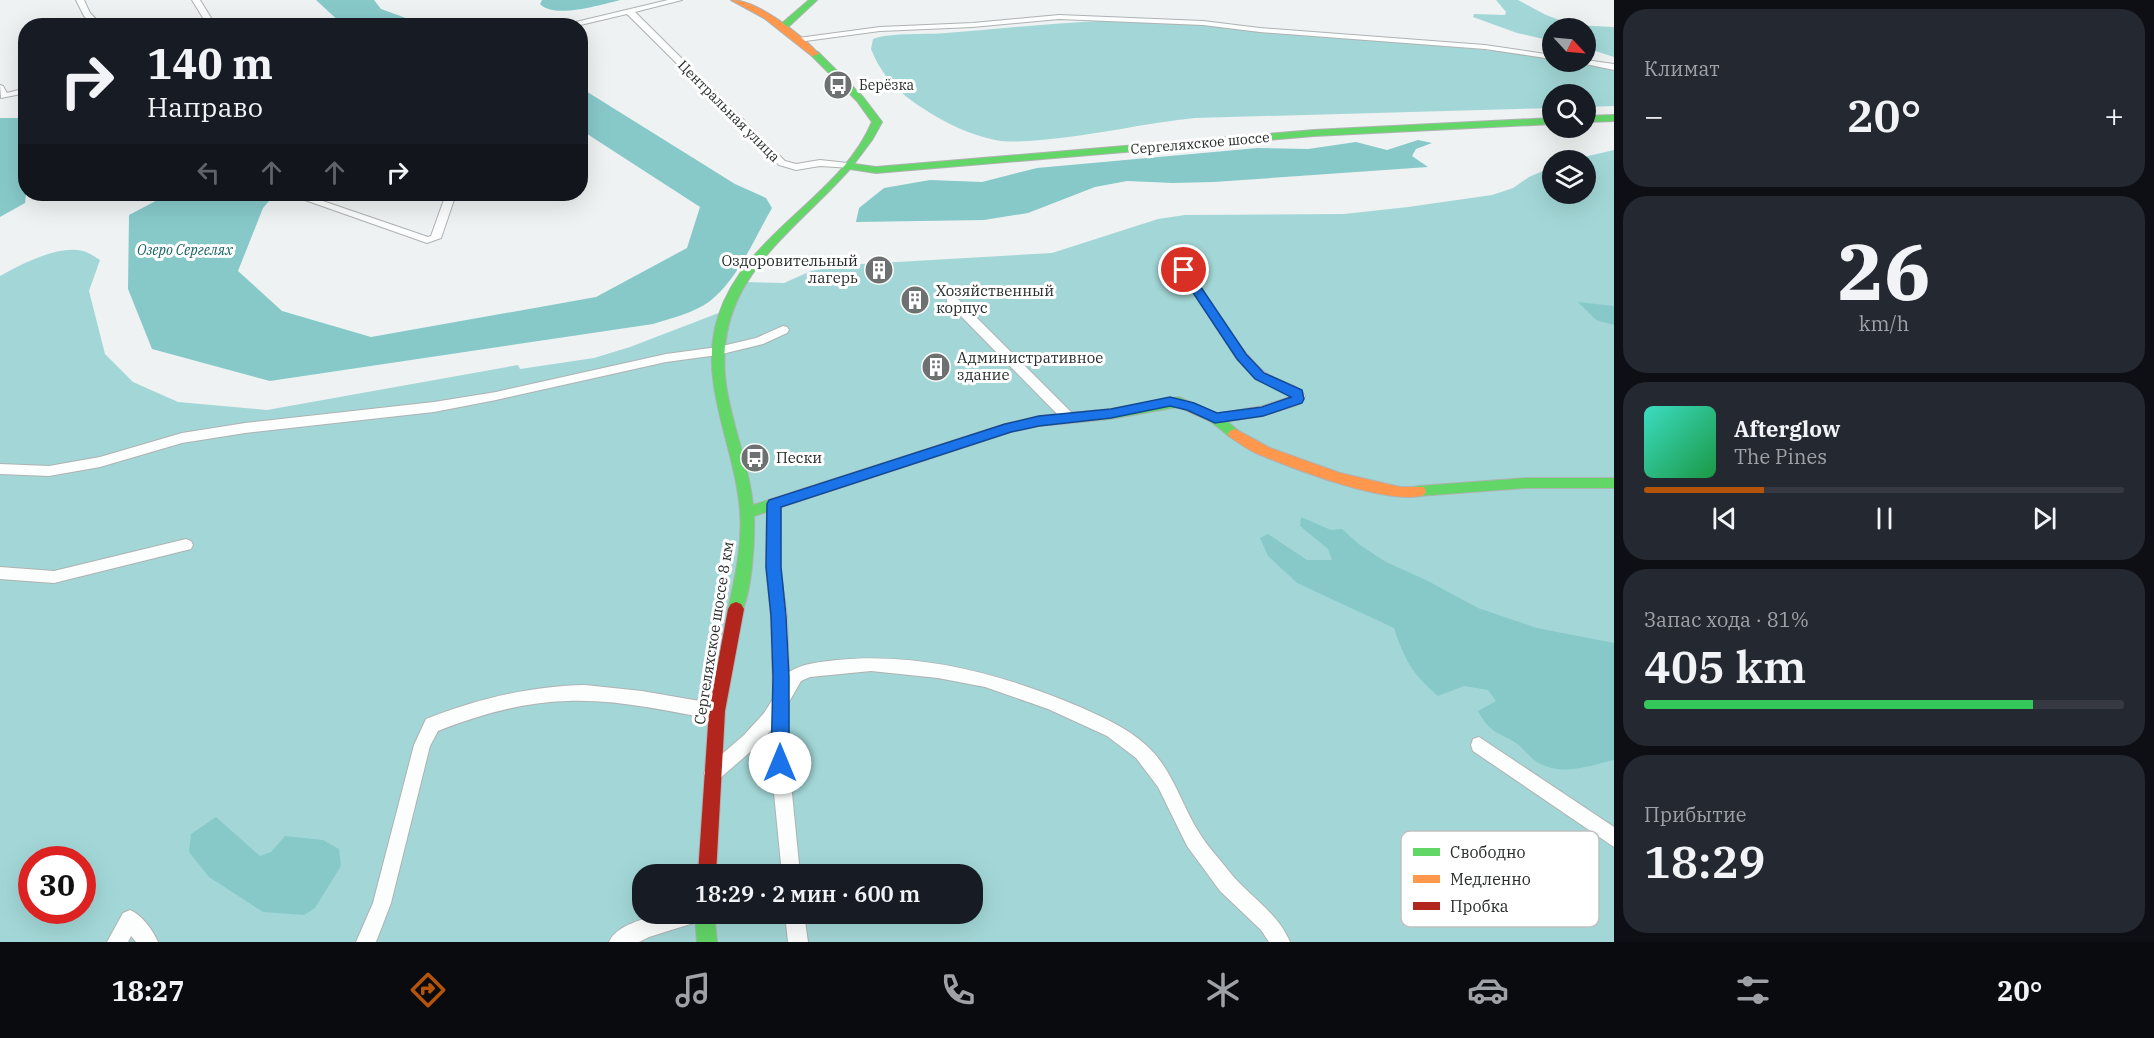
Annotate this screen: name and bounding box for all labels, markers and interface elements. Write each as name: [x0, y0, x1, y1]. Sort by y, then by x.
north arrow: [1542, 18, 1596, 72]
map controls: [1542, 18, 1596, 204]
text: 140 m: [147, 36, 273, 91]
icon: right: [48, 42, 126, 120]
text: Климат: [1644, 55, 1720, 82]
street label: Центральная улица: [674, 56, 784, 166]
bus stop icon: Берёзка: [822, 69, 854, 101]
place label: Берёзка: [859, 76, 915, 94]
button: search: [1542, 84, 1596, 138]
text: 20°: [1846, 86, 1922, 144]
text: Направо: [147, 89, 263, 124]
text: −: [1644, 94, 1664, 137]
text: +: [2104, 94, 2124, 137]
street label: Сергеляхское шоссе: [1130, 128, 1270, 158]
button: layers: [1542, 150, 1596, 204]
icon: left: [192, 156, 225, 189]
icon: ahead: [255, 156, 288, 189]
icon: ahead: [318, 156, 351, 189]
icon: right: [381, 156, 414, 189]
text: 26: [1837, 220, 1931, 321]
water label: Озеро Сергелях: [137, 241, 234, 259]
pin: [1158, 244, 1209, 295]
place label: Оздоровительный лагерь: [721, 251, 858, 287]
icon: arrive: [1167, 253, 1200, 286]
building icon: Оздоровительный лагерь: [863, 254, 895, 286]
place label: Хозяйственный корпус: [936, 281, 1054, 317]
building icon: Хозяйственный корпус: [899, 284, 931, 316]
text: km/h: [1859, 310, 1909, 337]
place label: Административное здание: [957, 348, 1103, 384]
building icon: Административное здание: [920, 351, 952, 383]
text: Afterglow: [1734, 414, 1841, 443]
bus stop icon: Пески: [739, 442, 771, 474]
text: The Pines: [1734, 443, 1827, 470]
place label: Пески: [776, 448, 822, 467]
icon: previous: [1708, 502, 1741, 535]
icon: pause: [1868, 502, 1901, 535]
icon: next: [2028, 502, 2061, 535]
street label: Сергеляхское шоссе 8 км: [690, 540, 737, 726]
text: Запас хода · 81%: [1644, 606, 1809, 633]
text: 405 km: [1644, 637, 1806, 695]
position arrow: [748, 731, 812, 795]
text: Прибытие: [1644, 801, 1747, 828]
legend: [1401, 831, 1599, 927]
text: 18:29: [1644, 832, 1765, 890]
text: Свободно: [1450, 842, 1526, 862]
speed limit sign: 30: [18, 846, 96, 924]
text: Медленно: [1450, 869, 1531, 889]
text: 18:29 · 2 мин · 600 m: [695, 879, 920, 908]
text: Пробка: [1450, 896, 1509, 916]
icon: directions: [407, 969, 449, 1011]
icon: music: [672, 969, 714, 1011]
icon: phone: [937, 969, 979, 1011]
icon: climate: [1202, 969, 1244, 1011]
icon: car: [1467, 969, 1509, 1011]
icon: filters: [1732, 969, 1774, 1011]
text: 18:27: [111, 973, 184, 1008]
text: 20°: [1997, 973, 2042, 1008]

